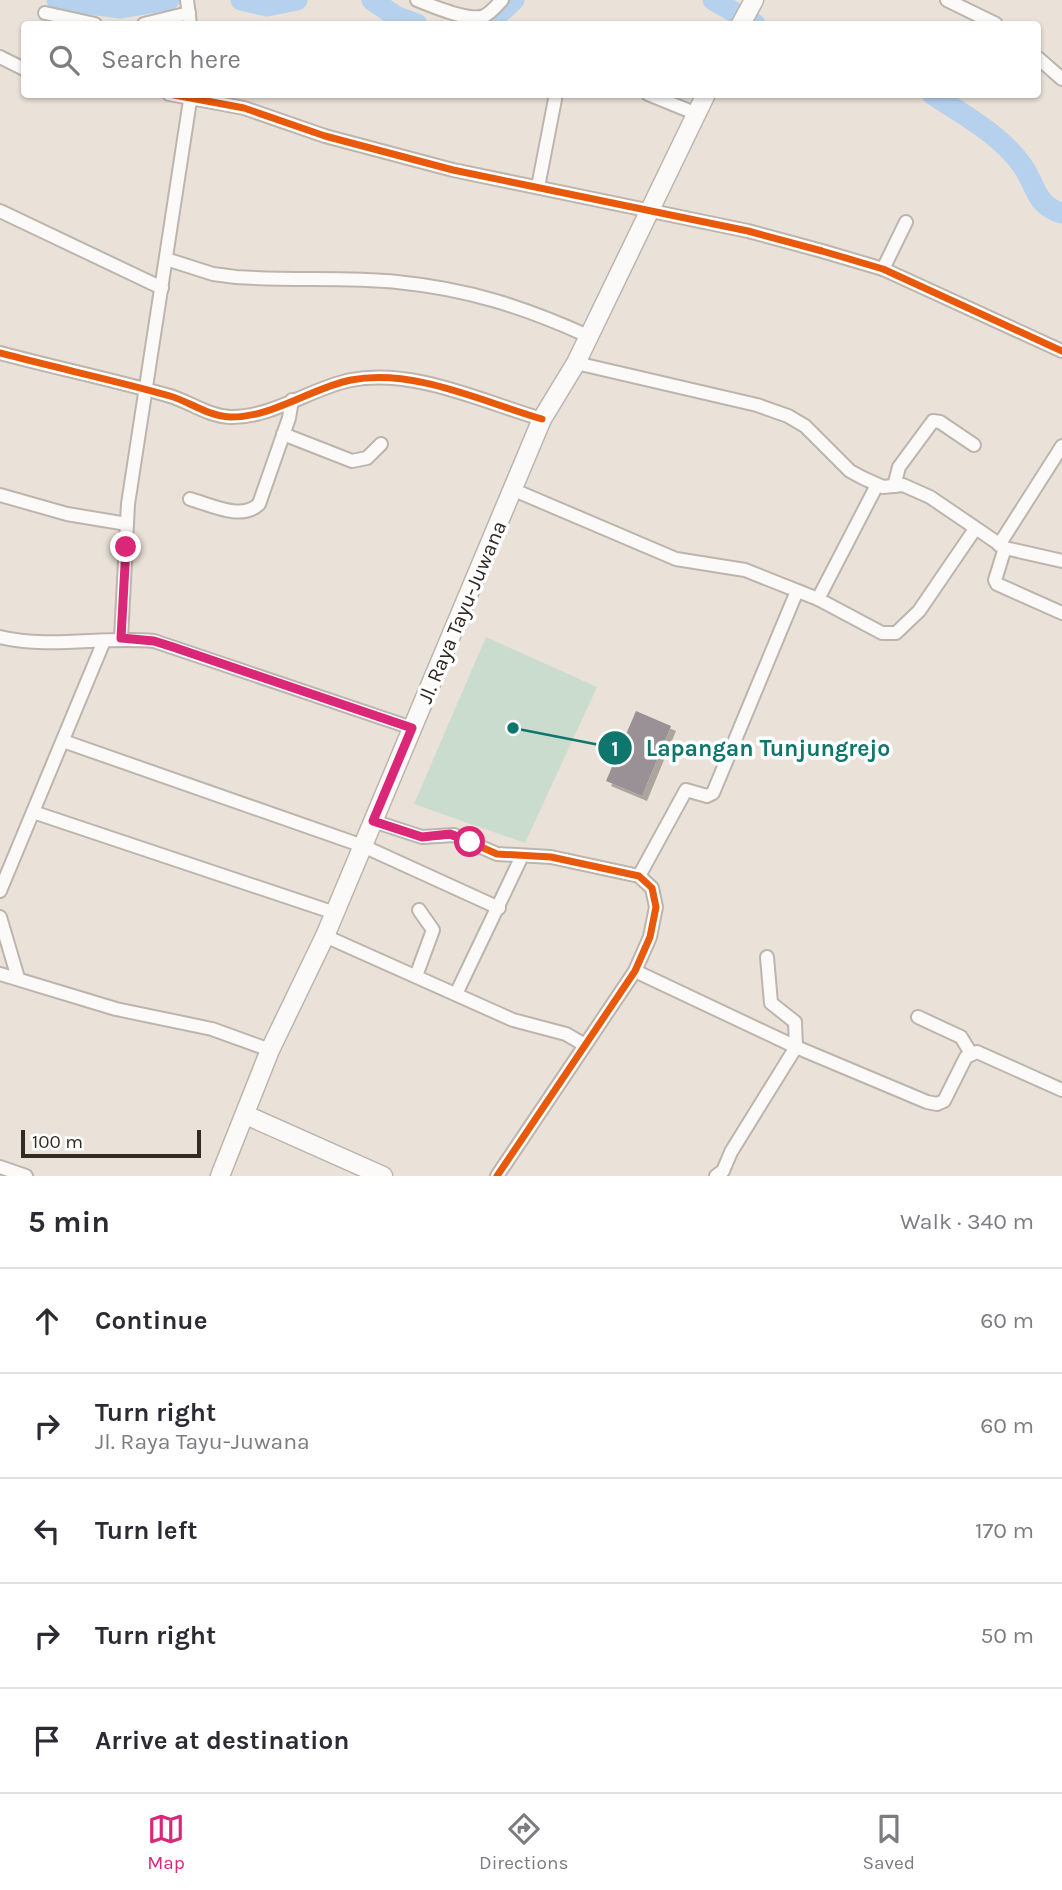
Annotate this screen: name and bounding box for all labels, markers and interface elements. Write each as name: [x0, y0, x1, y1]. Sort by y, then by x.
search box: [21, 21, 1041, 98]
icon: search: [45, 41, 83, 79]
text: Search here: [101, 44, 241, 75]
street label: Jl. Raya Tayu-Juwana: [413, 517, 511, 707]
route end: [110, 531, 141, 562]
callout: Lapangan Tunjungrejo: [597, 726, 905, 770]
text: Lapangan Tunjungrejo: [646, 735, 890, 762]
text: 1: [611, 737, 619, 761]
route start: [454, 826, 485, 857]
scale bar: [21, 1127, 201, 1159]
text: 100 m: [32, 1131, 83, 1153]
text: 5 min: [28, 1204, 110, 1240]
text: Walk · 340 m: [900, 1208, 1034, 1235]
icon: ahead: [28, 1302, 66, 1340]
text: Continue: [95, 1305, 207, 1336]
text: 60 m: [980, 1307, 1034, 1334]
text: Turn right: [95, 1397, 216, 1428]
icon: right: [28, 1407, 66, 1445]
text: 60 m: [980, 1412, 1034, 1439]
text: Jl. Raya Tayu-Juwana: [95, 1428, 310, 1455]
icon: left: [28, 1512, 66, 1550]
text: Turn left: [95, 1515, 197, 1546]
text: 170 m: [975, 1517, 1034, 1544]
icon: right: [28, 1617, 66, 1655]
text: Turn right: [95, 1620, 216, 1651]
text: 50 m: [980, 1622, 1034, 1649]
icon: arrive: [28, 1722, 66, 1760]
text: Arrive at destination: [95, 1725, 349, 1756]
tab: Map: [147, 1810, 185, 1874]
tab: Directions: [479, 1810, 568, 1874]
tab: Saved: [862, 1810, 915, 1874]

